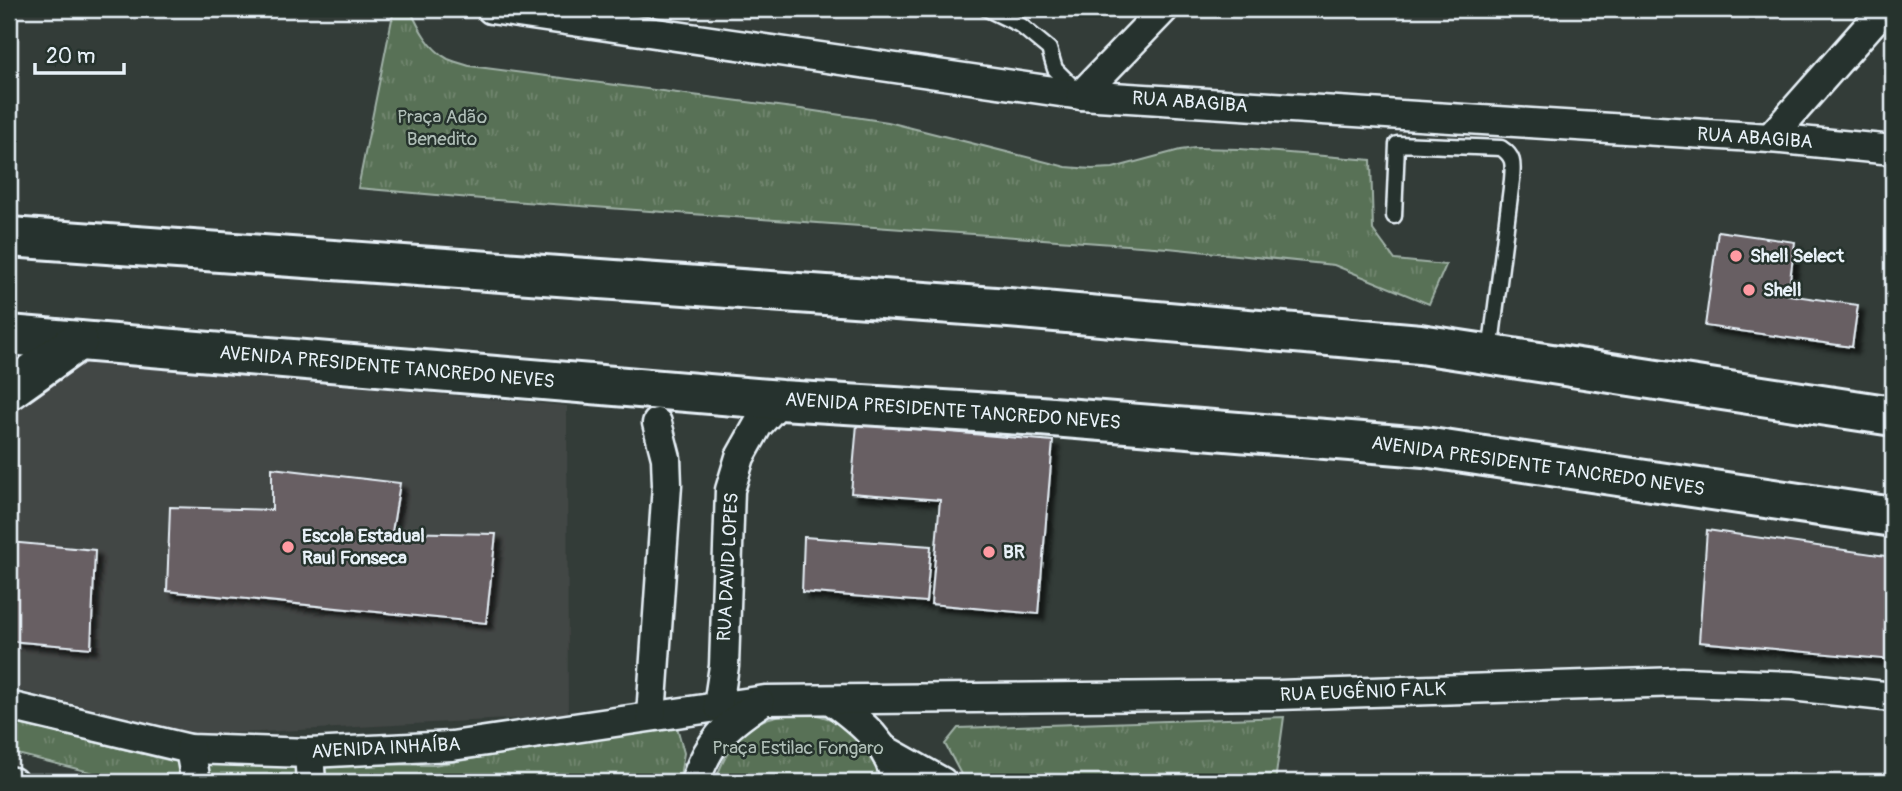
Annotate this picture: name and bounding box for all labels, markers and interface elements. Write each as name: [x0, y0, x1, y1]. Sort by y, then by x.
scale bar: [35, 32, 124, 76]
text: 20 m: [46, 43, 95, 70]
street label: RUA ABAGIBA: [1131, 86, 1249, 118]
park label: Praça Adão Benedito: [397, 105, 487, 151]
street label: RUA ABAGIBA: [1696, 122, 1814, 154]
place label: Shell Select: [1750, 244, 1846, 268]
marker: Shell Select: [1728, 248, 1744, 264]
place label: Shell: [1763, 278, 1801, 302]
marker: Shell: [1741, 282, 1757, 298]
street label: AVENIDA PRESIDENTE TANCREDO NEVES: [218, 340, 556, 394]
street label: AVENIDA PRESIDENTE TANCREDO NEVES: [784, 387, 1122, 435]
street label: AVENIDA PRESIDENTE TANCREDO NEVES: [1370, 431, 1706, 501]
street label: RUA DAVID LOPES: [712, 492, 744, 642]
place label: Escola Estadual Raul Fonseca: [302, 524, 425, 570]
marker: Escola Estadual Raul Fonseca: [280, 539, 296, 555]
place label: BR: [1003, 540, 1025, 564]
marker: BR: [981, 544, 997, 560]
street label: RUA EUGÊNIO FALK: [1280, 677, 1446, 707]
street label: AVENIDA INHAÍBA: [311, 732, 461, 764]
park label: Praça Estilac Fongaro: [712, 736, 884, 760]

